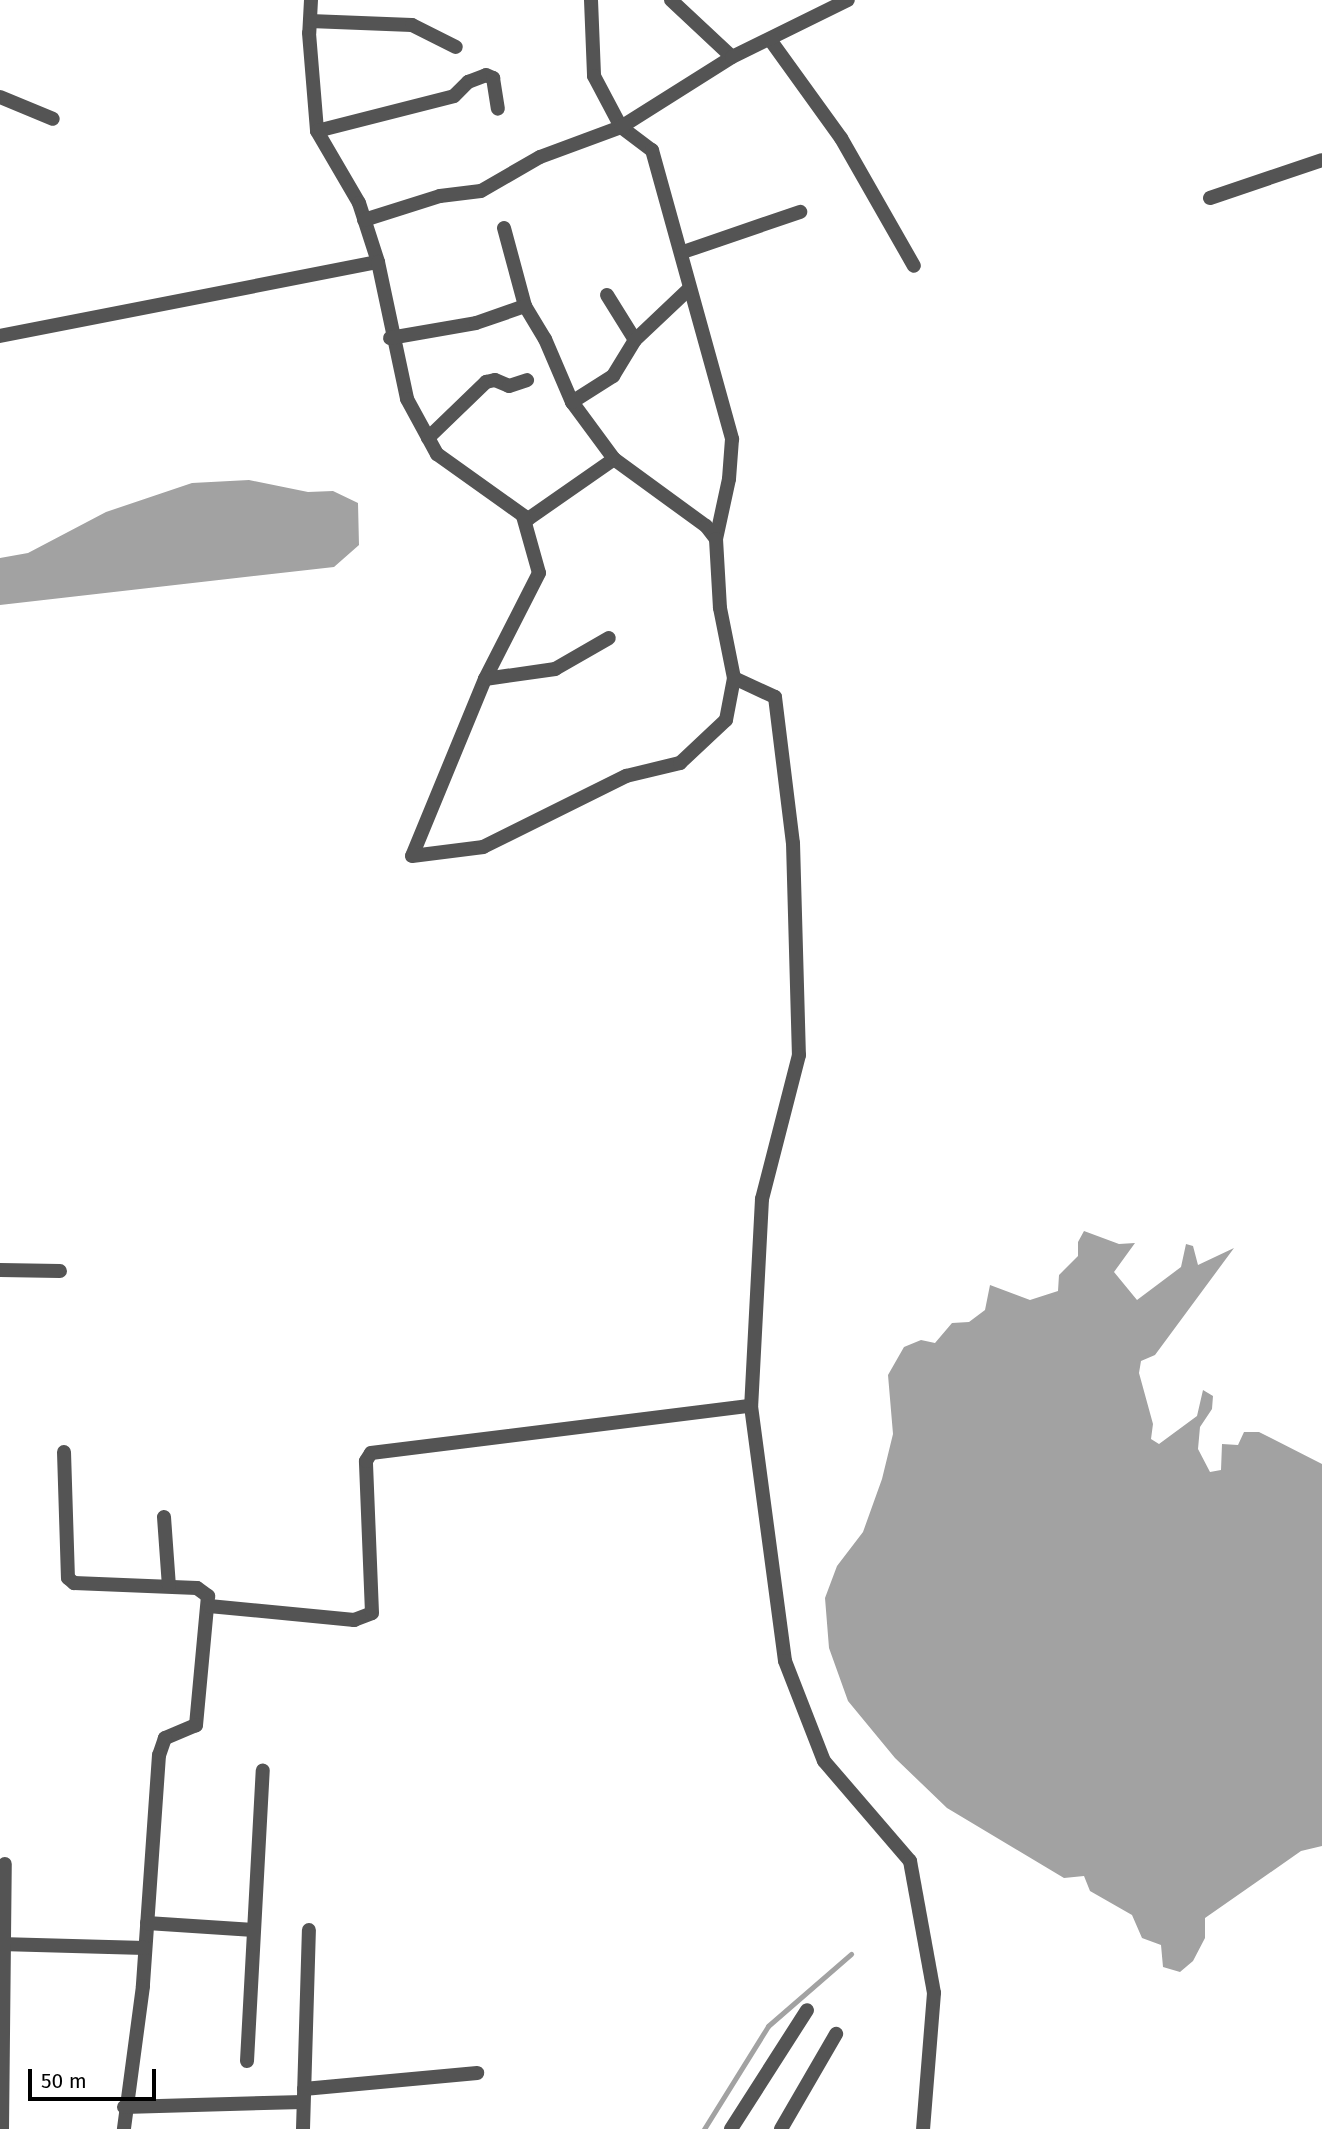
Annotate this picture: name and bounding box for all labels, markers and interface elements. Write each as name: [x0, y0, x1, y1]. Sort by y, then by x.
scale bar: [32, 2056, 159, 2100]
text: 50 m: [41, 2068, 87, 2094]

